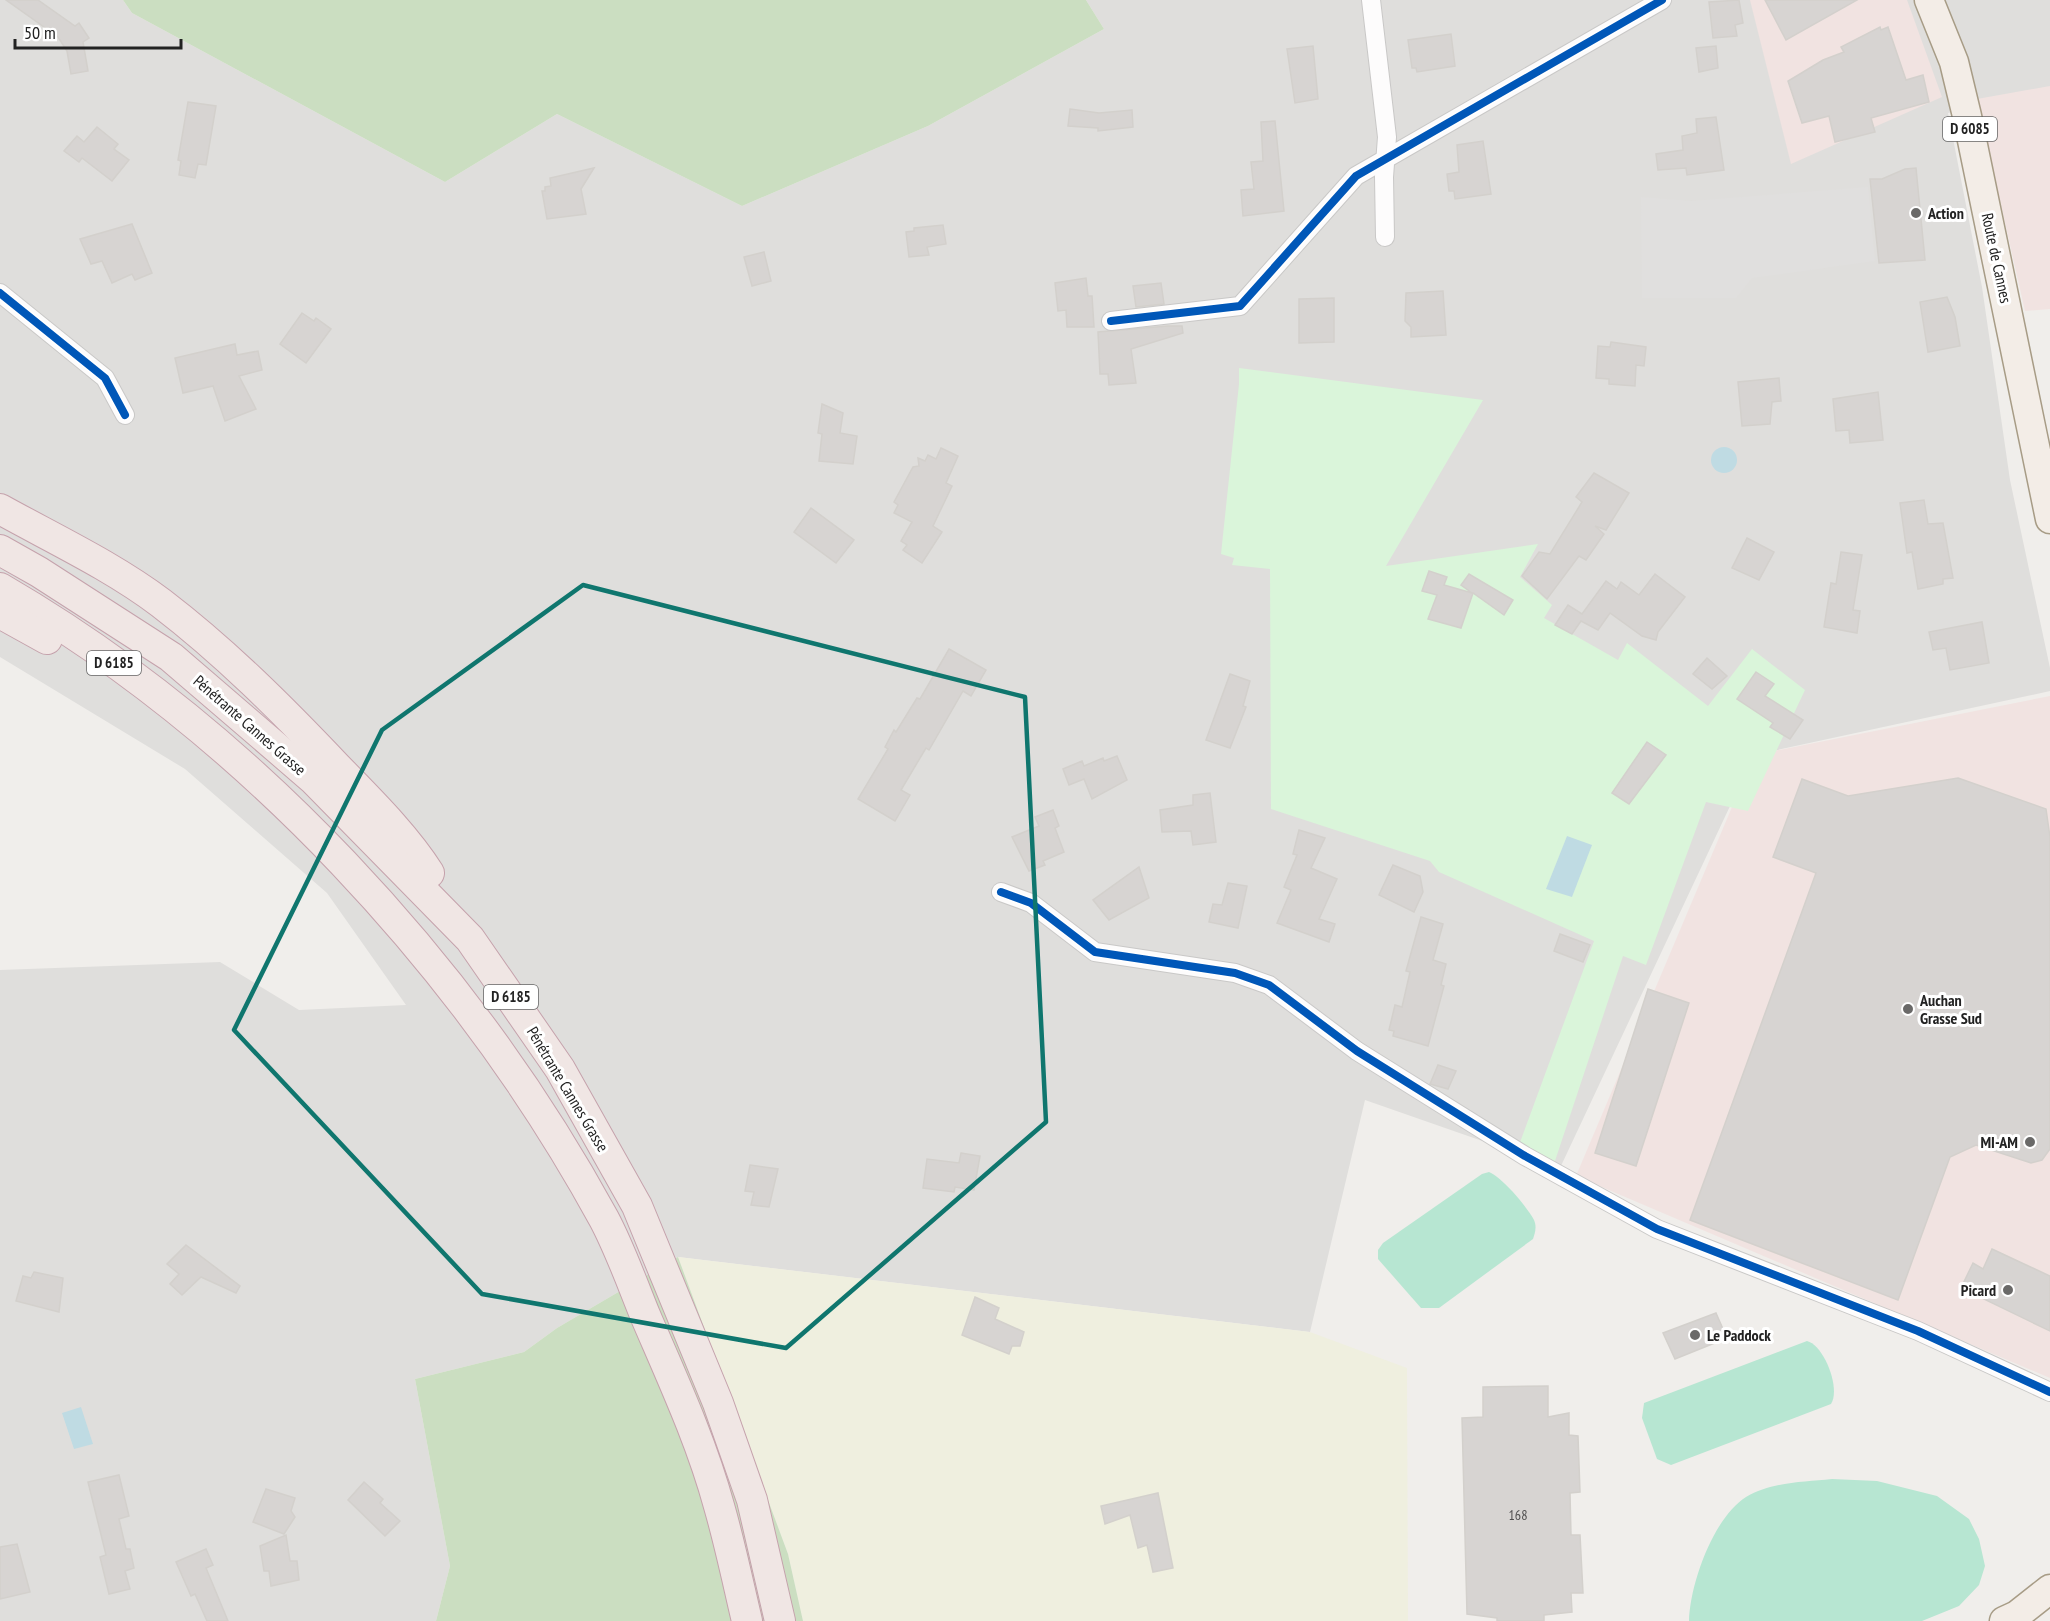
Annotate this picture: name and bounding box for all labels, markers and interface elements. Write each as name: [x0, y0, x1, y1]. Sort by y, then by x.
scale bar: [15, 12, 182, 50]
text: 50 m: [24, 21, 56, 44]
road number: D 6085: [1943, 117, 1997, 141]
place label: Action: [1927, 203, 1964, 223]
marker: Action: [1909, 206, 1923, 220]
street label: Route de Cannes: [1978, 211, 2016, 305]
road number: D 6185: [87, 651, 141, 675]
street label: Pénétrante Cannes Grasse: [190, 671, 310, 779]
road number: D 6185: [484, 985, 538, 1009]
place label: Auchan Grasse Sud: [1919, 990, 1982, 1028]
marker: Auchan Grasse Sud: [1901, 1002, 1915, 1016]
street label: Pénétrante Cannes Grasse: [523, 1023, 613, 1155]
place label: MI-AM: [1980, 1132, 2018, 1152]
marker: MI-AM: [2023, 1135, 2037, 1149]
place label: Picard: [1961, 1280, 1996, 1300]
marker: Picard: [2001, 1283, 2015, 1297]
place label: Le Paddock: [1707, 1325, 1771, 1345]
marker: Le Paddock: [1688, 1328, 1702, 1342]
house number: 168: [1509, 1506, 1527, 1524]

